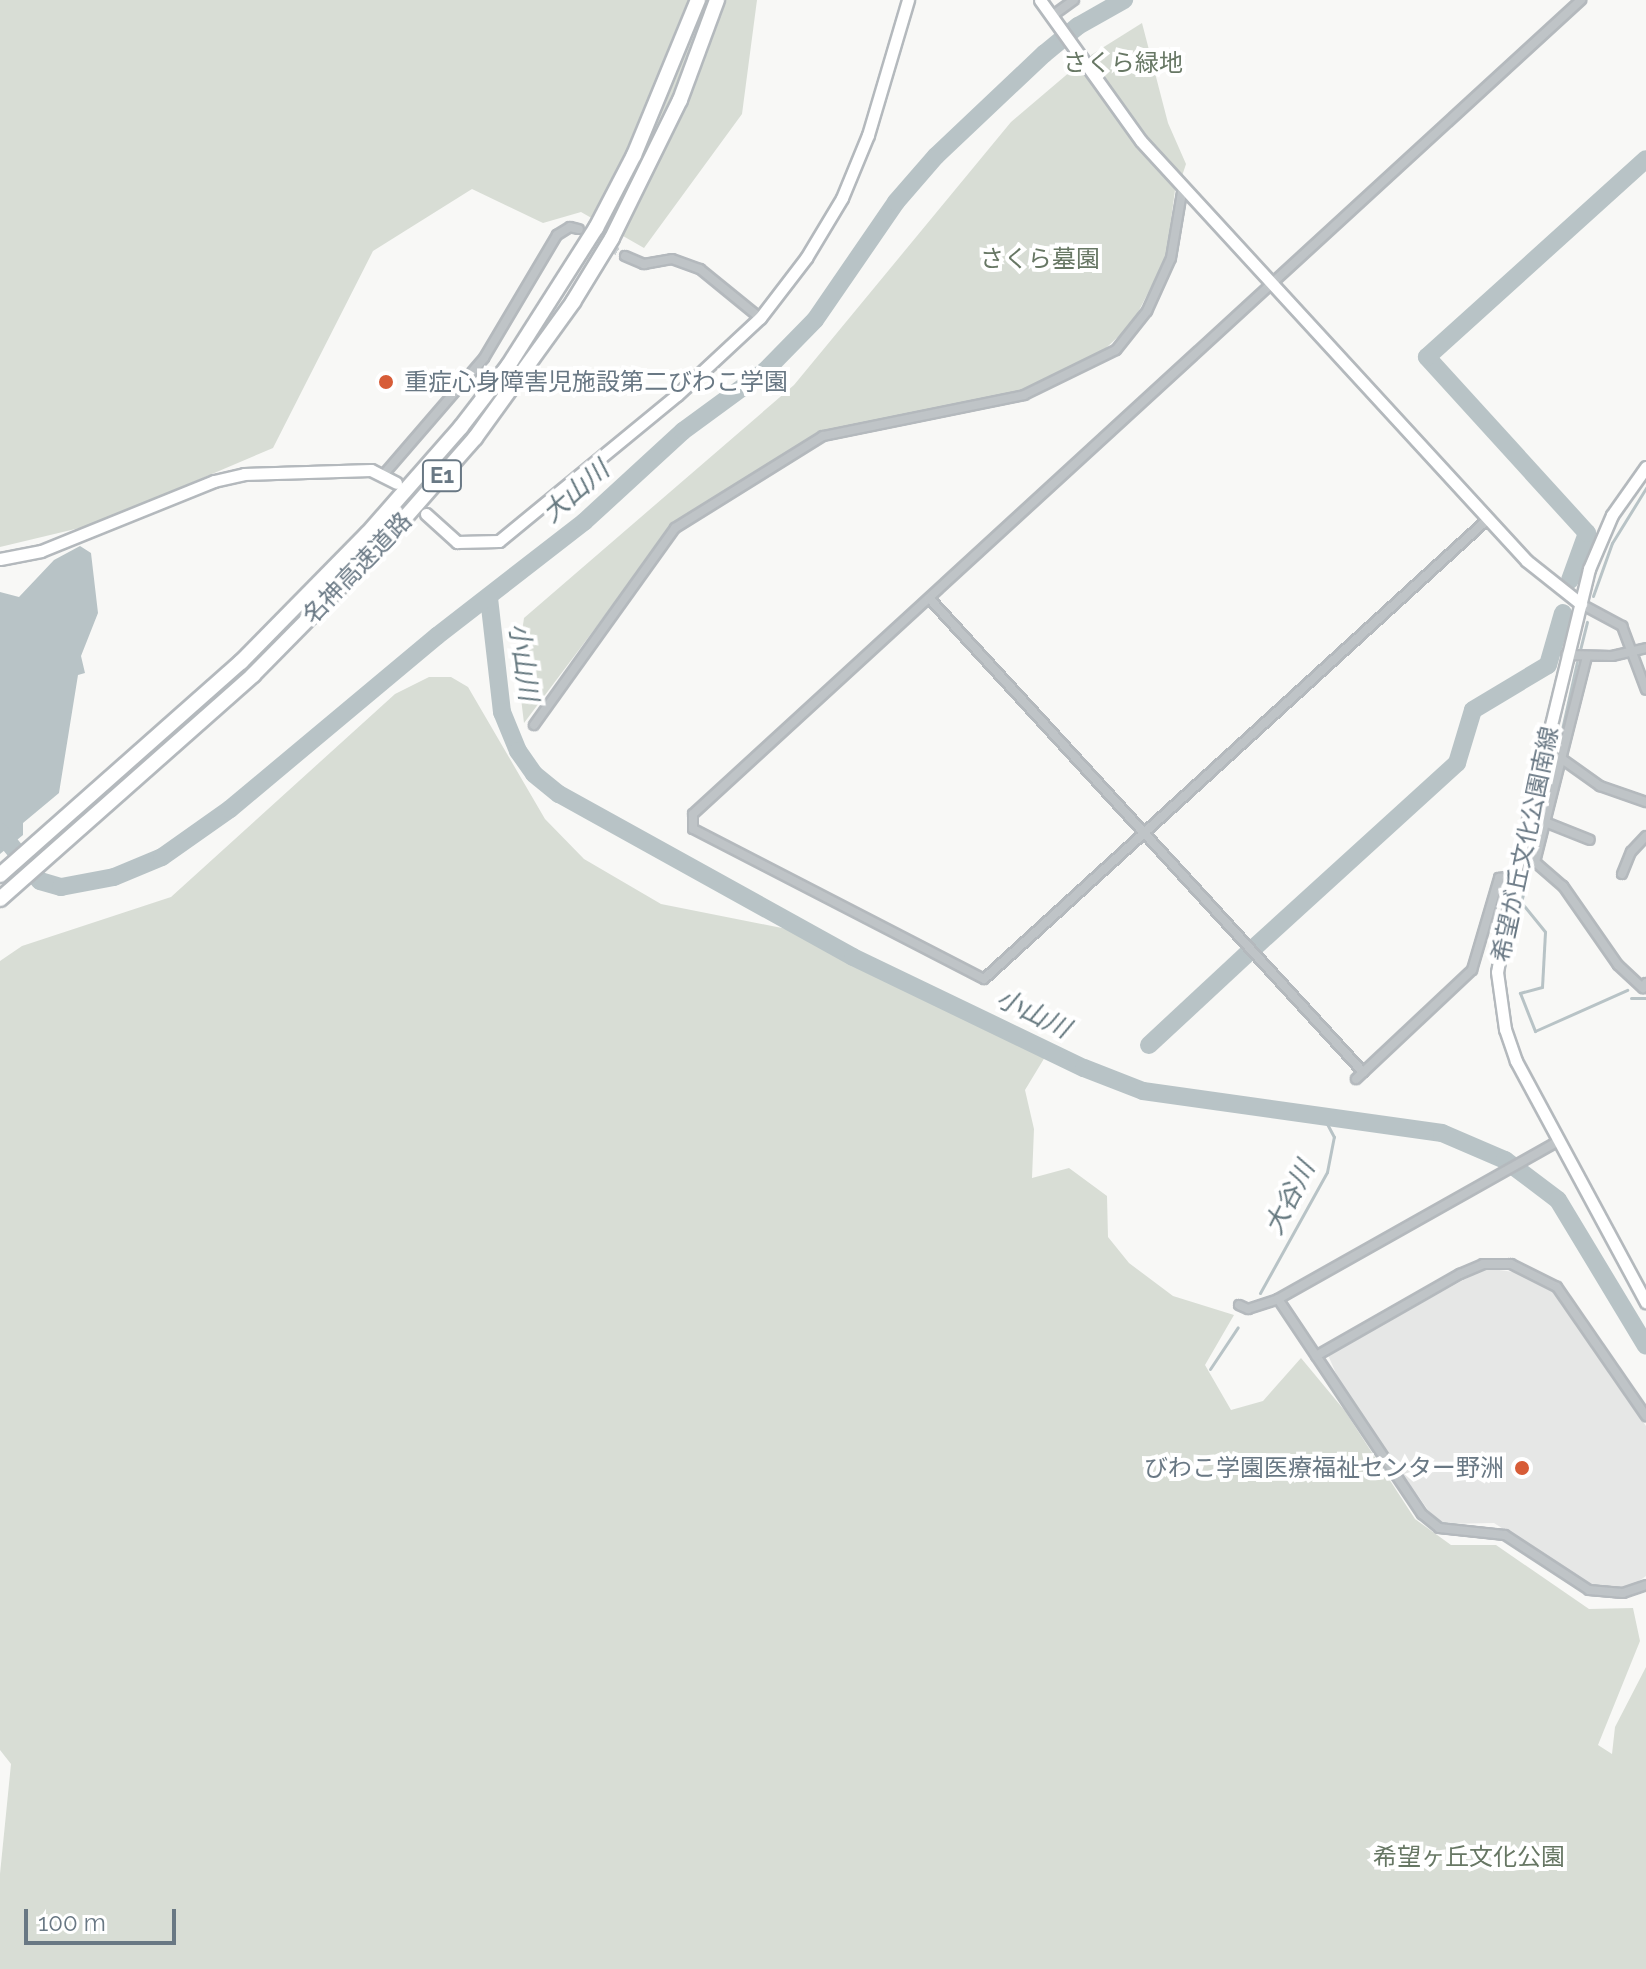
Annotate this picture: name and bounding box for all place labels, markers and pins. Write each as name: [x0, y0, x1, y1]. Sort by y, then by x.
place label: 重症心身障害児施設第二びわこ学園: [404, 368, 788, 396]
marker: 重症心身障害児施設第二びわこ学園: [375, 371, 397, 393]
place label: びわこ学園医療福祉センター野洲: [1144, 1454, 1504, 1482]
marker: びわこ学園医療福祉センター野洲: [1511, 1457, 1533, 1479]

